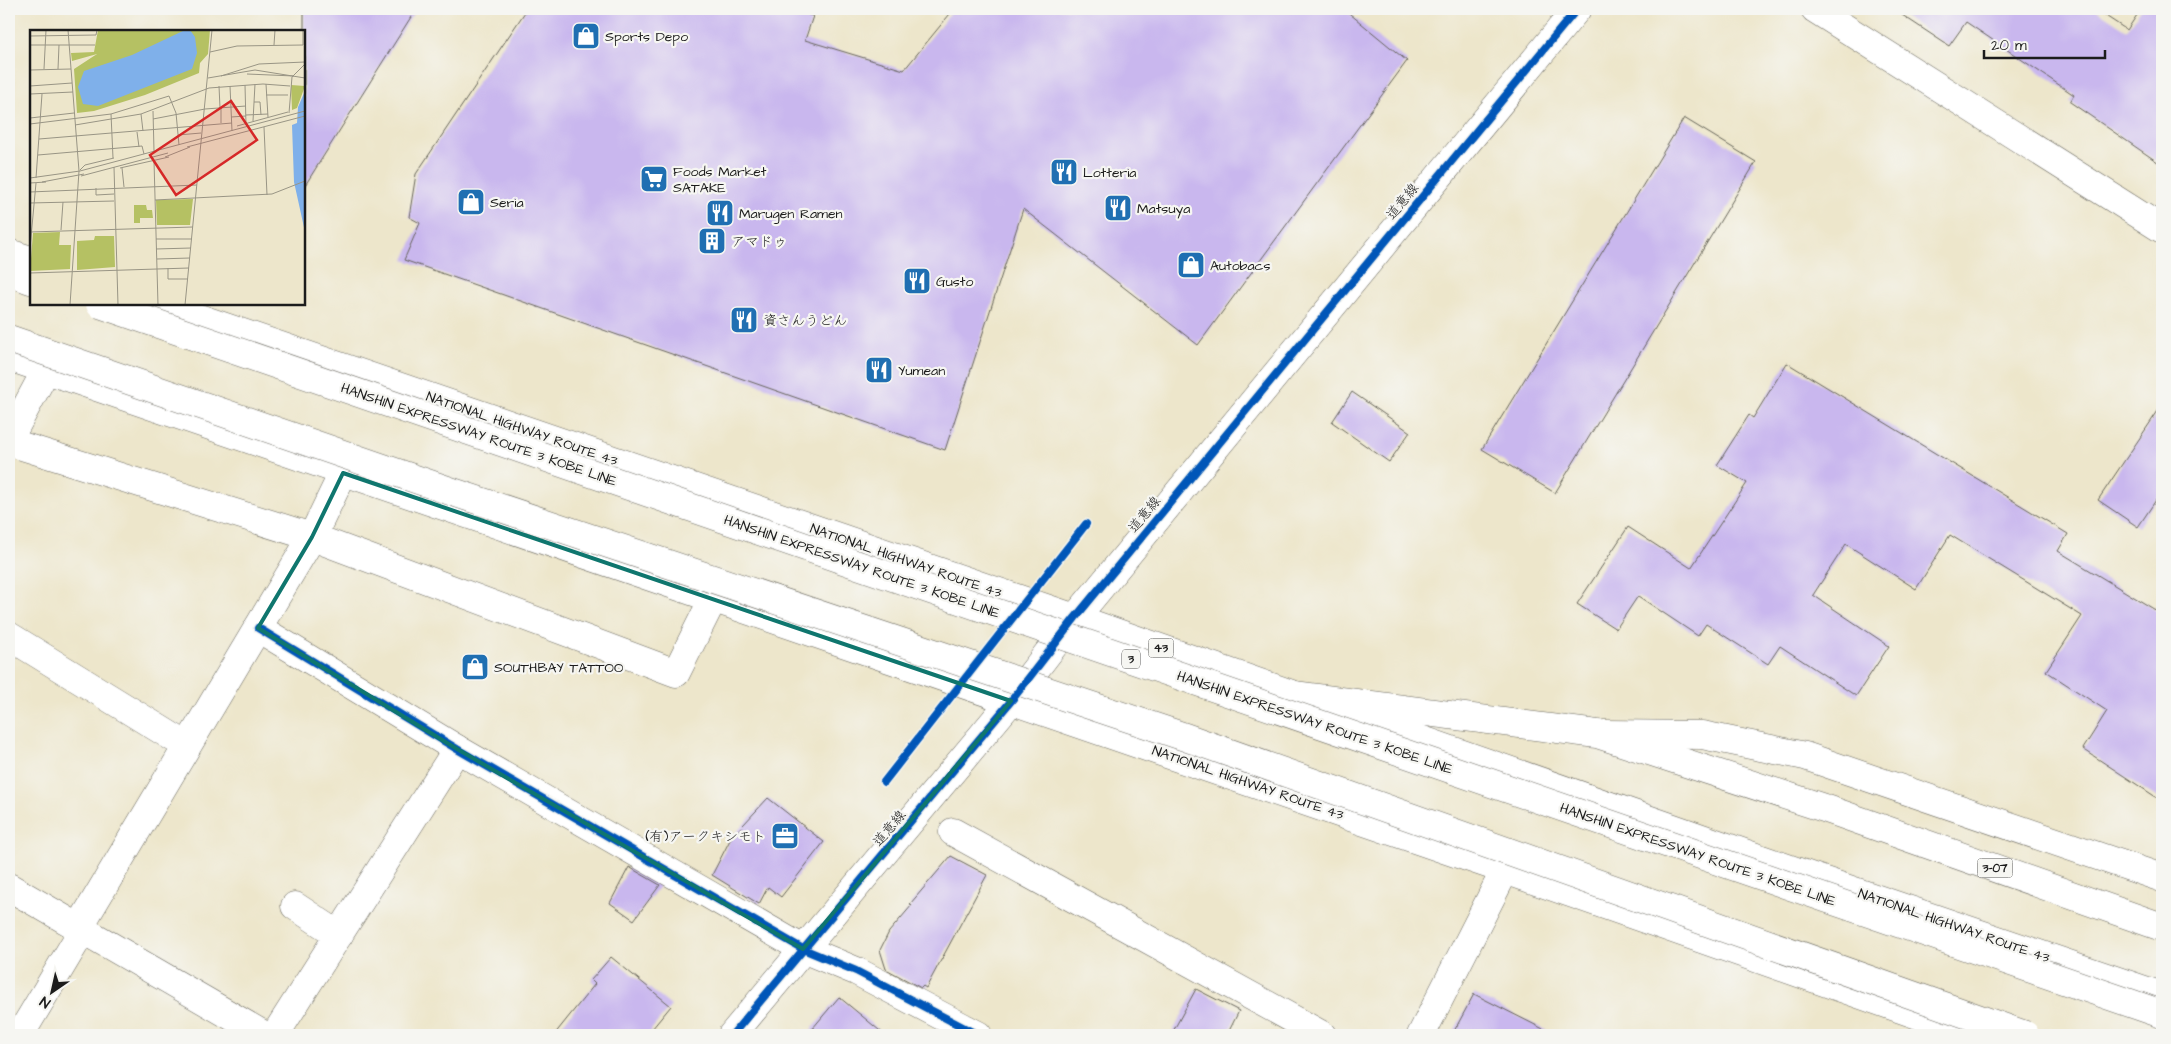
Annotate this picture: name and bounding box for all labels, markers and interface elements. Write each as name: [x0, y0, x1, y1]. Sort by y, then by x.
shop icon: Sports Depo: [571, 21, 601, 51]
place label: Sports Depo: [605, 27, 688, 47]
scale bar: [1984, 28, 2105, 60]
inset map: [30, 30, 305, 305]
text: 20 m: [1991, 35, 2027, 56]
restaurant icon: Lotteria: [1049, 157, 1079, 187]
place label: Foods Market SATAKE: [673, 162, 767, 198]
place label: Lotteria: [1083, 163, 1136, 183]
supermarket icon: Foods Market SATAKE: [639, 164, 669, 194]
street label: 道意線: [1382, 179, 1424, 224]
shop icon: Seria: [456, 187, 486, 217]
place label: Seria: [490, 193, 524, 213]
restaurant icon: Matsuya: [1103, 193, 1133, 223]
restaurant icon: Marugen Ramen: [705, 198, 735, 228]
place label: Matsuya: [1137, 199, 1190, 219]
place label: Marugen Ramen: [739, 204, 843, 224]
building icon: アマドゥ: [697, 226, 727, 256]
place label: アマドゥ: [731, 232, 787, 252]
shop icon: Autobacs: [1176, 250, 1206, 280]
place label: Autobacs: [1210, 256, 1270, 276]
restaurant icon: Gusto: [902, 266, 932, 296]
place label: Gusto: [936, 272, 973, 292]
restaurant icon: 資さんうどん: [729, 305, 759, 335]
place label: 資さんうどん: [763, 311, 847, 331]
restaurant icon: Yumean: [864, 355, 894, 385]
place label: Yumean: [898, 361, 945, 381]
street label: HANSHIN EXPRESSWAY ROUTE 3 KOBE LINE: [338, 378, 620, 492]
street label: NATIONAL HIGHWAY ROUTE 43: [423, 387, 620, 471]
street label: 道意線: [1124, 492, 1166, 537]
street label: HANSHIN EXPRESSWAY ROUTE 3 KOBE LINE: [721, 510, 1003, 624]
street label: NATIONAL HIGHWAY ROUTE 43: [807, 519, 1004, 603]
road number: 43: [1148, 638, 1174, 658]
road number: 3: [1122, 650, 1140, 669]
shop icon: SOUTHBAY TATTOO: [460, 652, 490, 682]
place label: SOUTHBAY TATTOO: [494, 658, 623, 678]
street label: HANSHIN EXPRESSWAY ROUTE 3 KOBE LINE: [1174, 666, 1456, 780]
street label: NATIONAL HIGHWAY ROUTE 43: [1149, 741, 1346, 825]
street label: HANSHIN EXPRESSWAY ROUTE 3 KOBE LINE: [1557, 798, 1839, 912]
street label: 道意線: [869, 806, 911, 851]
office icon: (有)アークキシモト: [770, 821, 800, 851]
place label: (有)アークキシモト: [645, 827, 766, 847]
road number: 3-07: [1978, 858, 2012, 878]
street label: NATIONAL HIGHWAY ROUTE 43: [1855, 884, 2052, 968]
north arrow: [28, 966, 78, 1016]
text: N: [36, 991, 55, 1013]

